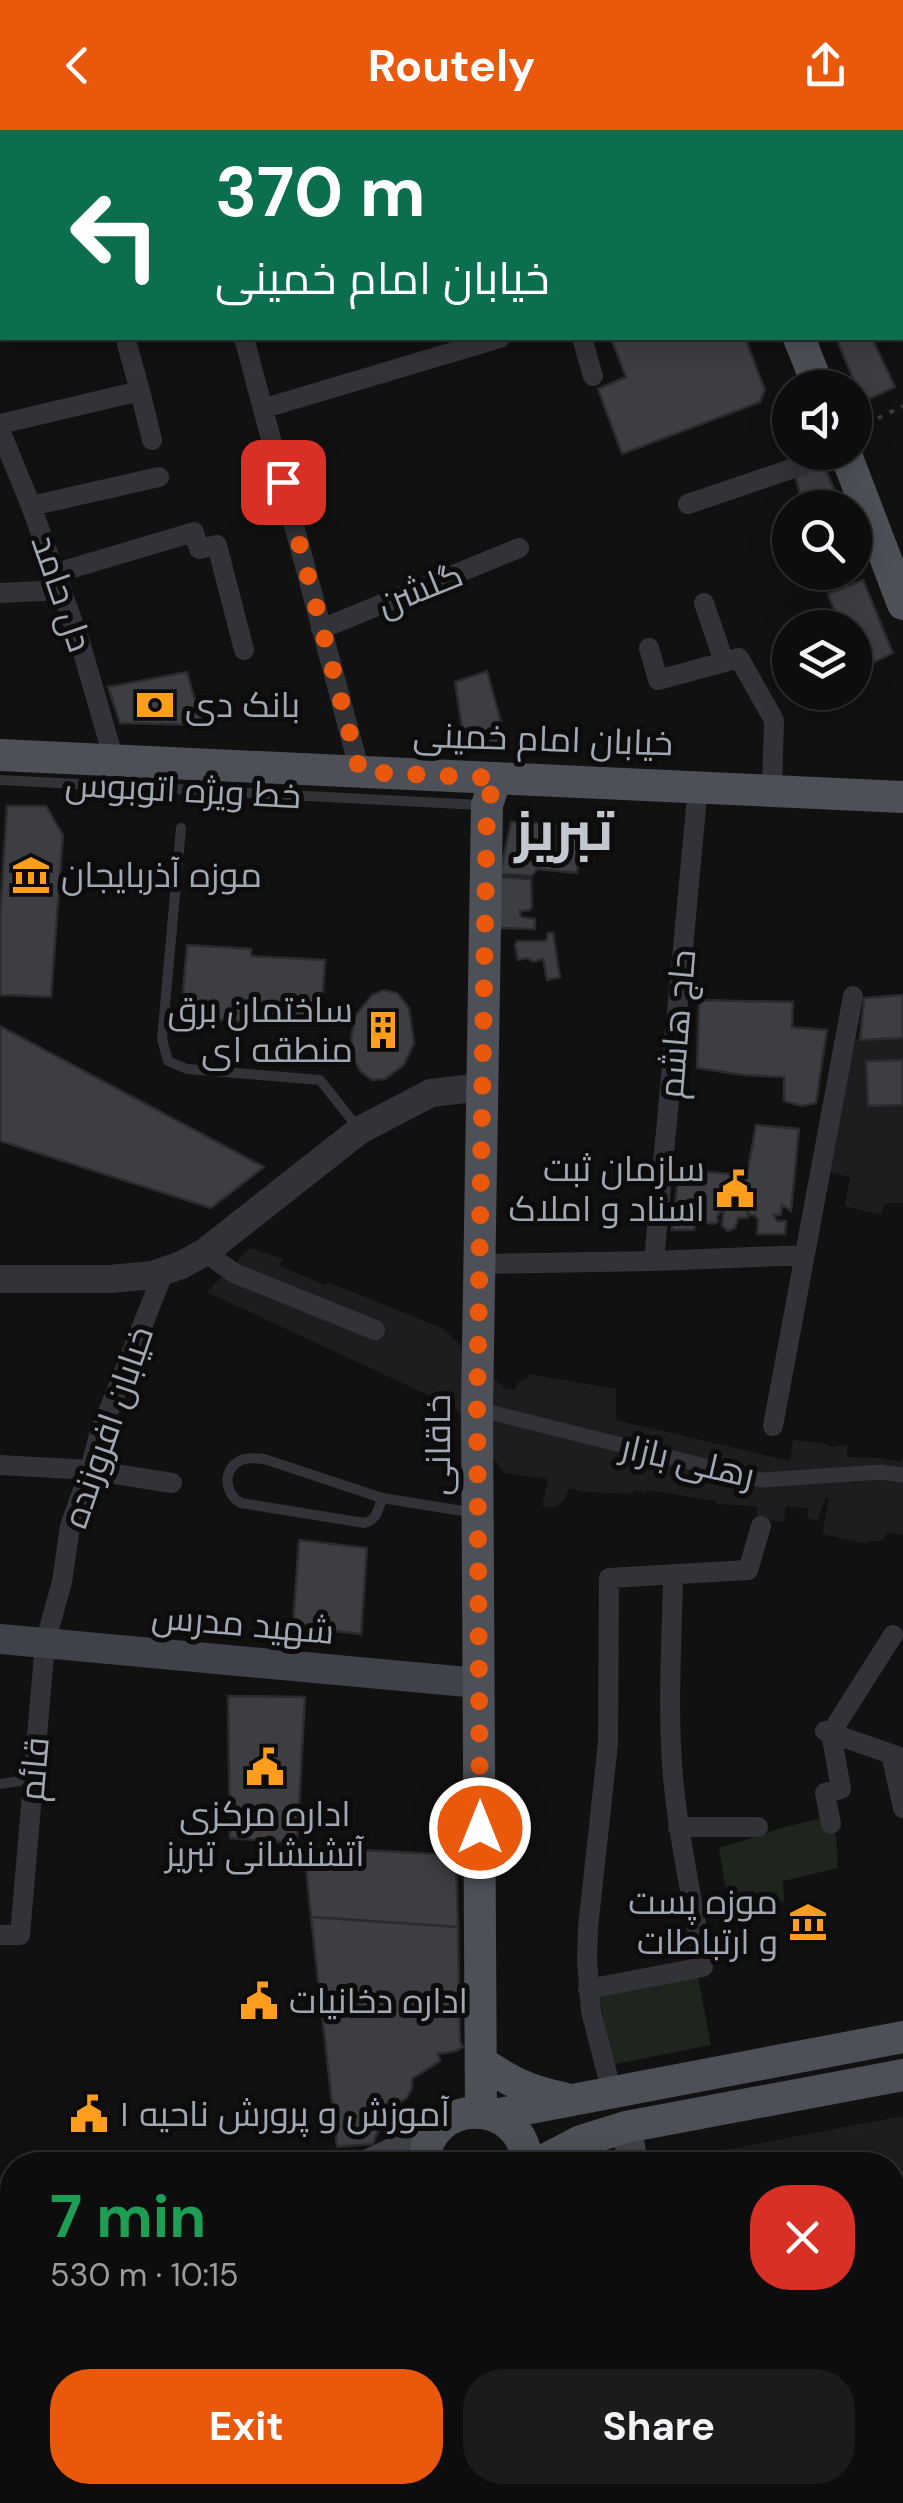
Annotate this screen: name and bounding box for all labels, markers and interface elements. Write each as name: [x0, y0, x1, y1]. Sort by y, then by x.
text: Routely: [368, 36, 535, 95]
icon: back: [50, 38, 105, 93]
icon: share: [798, 38, 853, 93]
text: 370 m: [215, 147, 426, 238]
icon: left: [50, 170, 180, 300]
text: خیابان امام خمینی: [215, 249, 550, 308]
map controls: [772, 370, 872, 710]
button: sound: [772, 370, 872, 470]
pin: [241, 440, 326, 525]
icon: arrive: [256, 455, 311, 510]
button: search: [772, 490, 872, 590]
street label: دل حامد: [21, 529, 103, 657]
street label: گلشن: [370, 551, 470, 627]
button: layers: [772, 610, 872, 710]
place label: بانک دی: [185, 682, 300, 728]
bank icon: بانک دی: [134, 684, 176, 726]
street label: خیابان امام خمینی: [412, 711, 674, 768]
street label: خط ویژه اتوبوس: [64, 761, 302, 819]
district label: تبریز: [513, 795, 615, 867]
place label: موزه آذربایجان: [61, 852, 262, 898]
museum icon: موزه آذربایجان: [10, 854, 52, 896]
street label: حاج هاشم: [648, 947, 707, 1101]
place label: ساختمان برق منطقه ای: [167, 987, 353, 1073]
building icon: ساختمان برق منطقه ای: [362, 1009, 404, 1051]
place label: سازمان ثبت اسناد و املاک: [509, 1146, 705, 1232]
public building icon: سازمان ثبت اسناد و املاک: [714, 1168, 756, 1210]
street label: خیابان افروزنده: [52, 1320, 164, 1534]
street label: خاقانی: [415, 1394, 461, 1496]
street label: رهلی بازار: [615, 1423, 759, 1499]
street label: شهید مدرس: [150, 1593, 336, 1655]
street label: قائم: [8, 1735, 61, 1803]
public building icon: اداره مرکزی آتشنشانی تبریز: [244, 1746, 286, 1788]
position arrow: [428, 1776, 532, 1880]
place label: اداره مرکزی آتشنشانی تبریز: [163, 1791, 365, 1877]
place label: موزه پست و ارتباطات: [628, 1879, 778, 1965]
museum icon: موزه پست و ارتباطات: [787, 1901, 829, 1943]
place label: اداره دخانیات: [289, 1978, 468, 2024]
public building icon: اداره دخانیات: [238, 1980, 280, 2022]
place label: آموزش و پرورش ناحیه ۱: [119, 2091, 450, 2137]
public building icon: آموزش و پرورش ناحیه ۱: [68, 2093, 110, 2135]
text: 7 min: [50, 2177, 206, 2256]
button: close: [750, 2185, 855, 2290]
text: 530 m · 10:15: [50, 2254, 239, 2296]
button: Exit: [50, 2369, 443, 2484]
button: Share: [463, 2369, 855, 2484]

